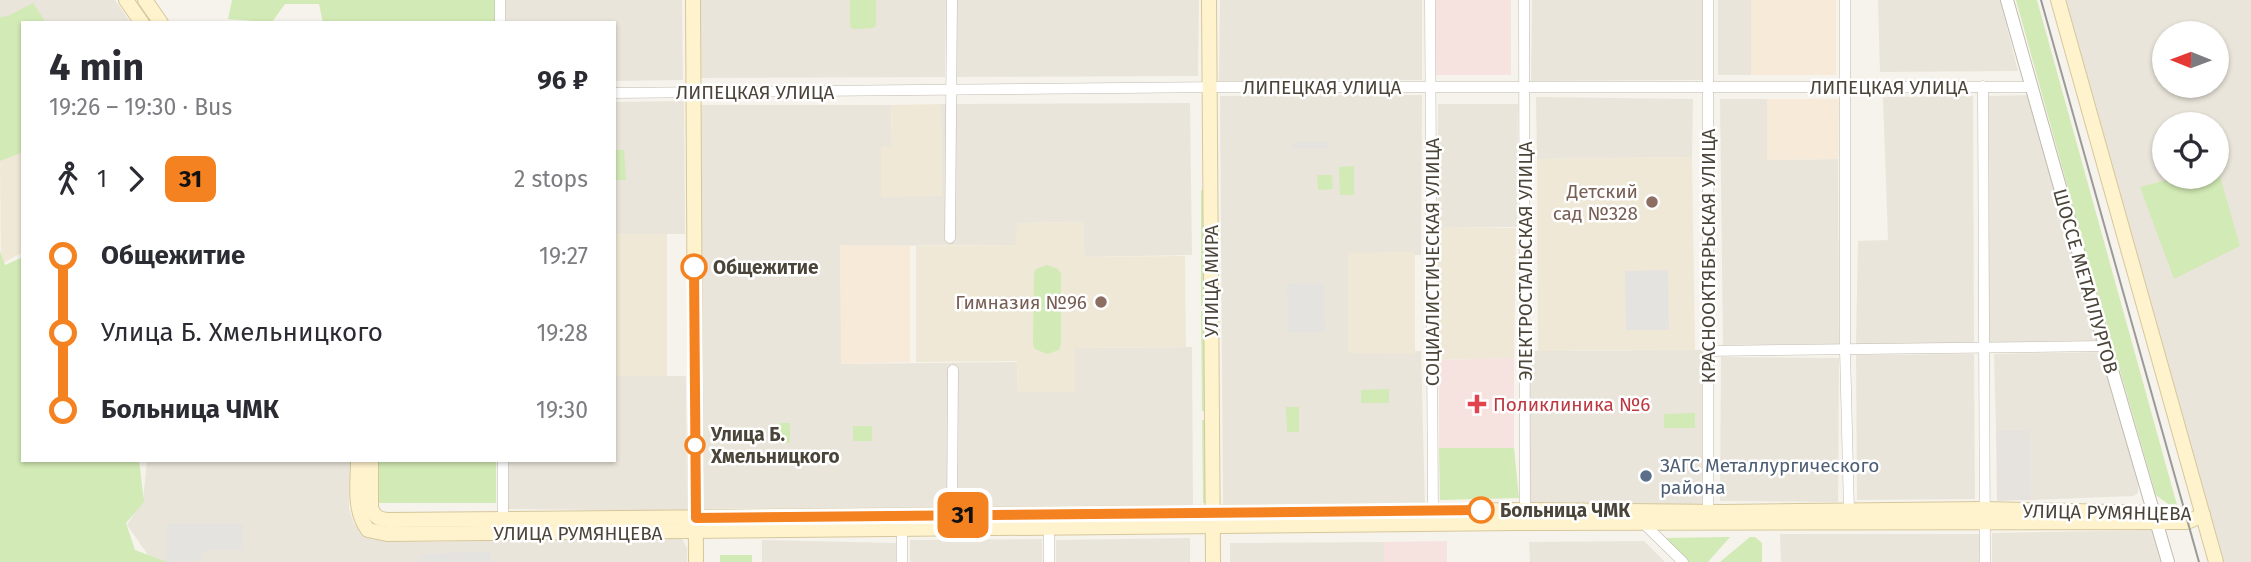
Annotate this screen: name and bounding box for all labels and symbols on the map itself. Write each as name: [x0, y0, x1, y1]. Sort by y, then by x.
north arrow: [2152, 21, 2230, 98]
street label: ЛИПЕЦКАЯ УЛИЦА: [1243, 76, 1401, 99]
street label: ЛИПЕЦКАЯ УЛИЦА: [1810, 76, 1968, 99]
street label: ЛИПЕЦКАЯ УЛИЦА: [676, 81, 834, 104]
street label: КРАСНООКТЯБРЬСКАЯ УЛИЦА: [1697, 128, 1720, 383]
street label: СОЦИАЛИСТИЧЕСКАЯ УЛИЦА: [1421, 138, 1444, 386]
street label: ЭЛЕКТРОСТАЛЬСКАЯ УЛИЦА: [1514, 141, 1537, 381]
place label: Детский сад №328: [1553, 180, 1638, 225]
street label: ШОССЕ МЕТАЛЛУРГОВ: [2048, 186, 2123, 376]
marker: Детский сад №328: [1644, 194, 1660, 210]
street label: УЛИЦА МИРА: [1200, 225, 1223, 337]
marker: Общежитие: [681, 254, 707, 280]
place label: Общежитие: [713, 256, 819, 279]
place label: Гимназия №96: [955, 291, 1087, 314]
marker: Гимназия №96: [1093, 294, 1109, 310]
place label: Поликлиника №6: [1493, 393, 1650, 416]
marker: Поликлиника №6: [1467, 394, 1487, 414]
place label: Улица Б. Хмельницкого: [710, 423, 840, 468]
marker: Улица Б. Хмельницкого: [685, 435, 705, 455]
place label: ЗАГС Металлургического района: [1660, 454, 1879, 499]
marker: ЗАГС Металлургического района: [1638, 468, 1654, 484]
line badge: 31: [932, 492, 995, 538]
marker: Больница ЧМК: [1468, 497, 1494, 523]
place label: Больница ЧМК: [1500, 499, 1630, 522]
street label: УЛИЦА РУМЯНЦЕВА: [2022, 500, 2192, 525]
street label: УЛИЦА РУМЯНЦЕВА: [494, 522, 663, 545]

